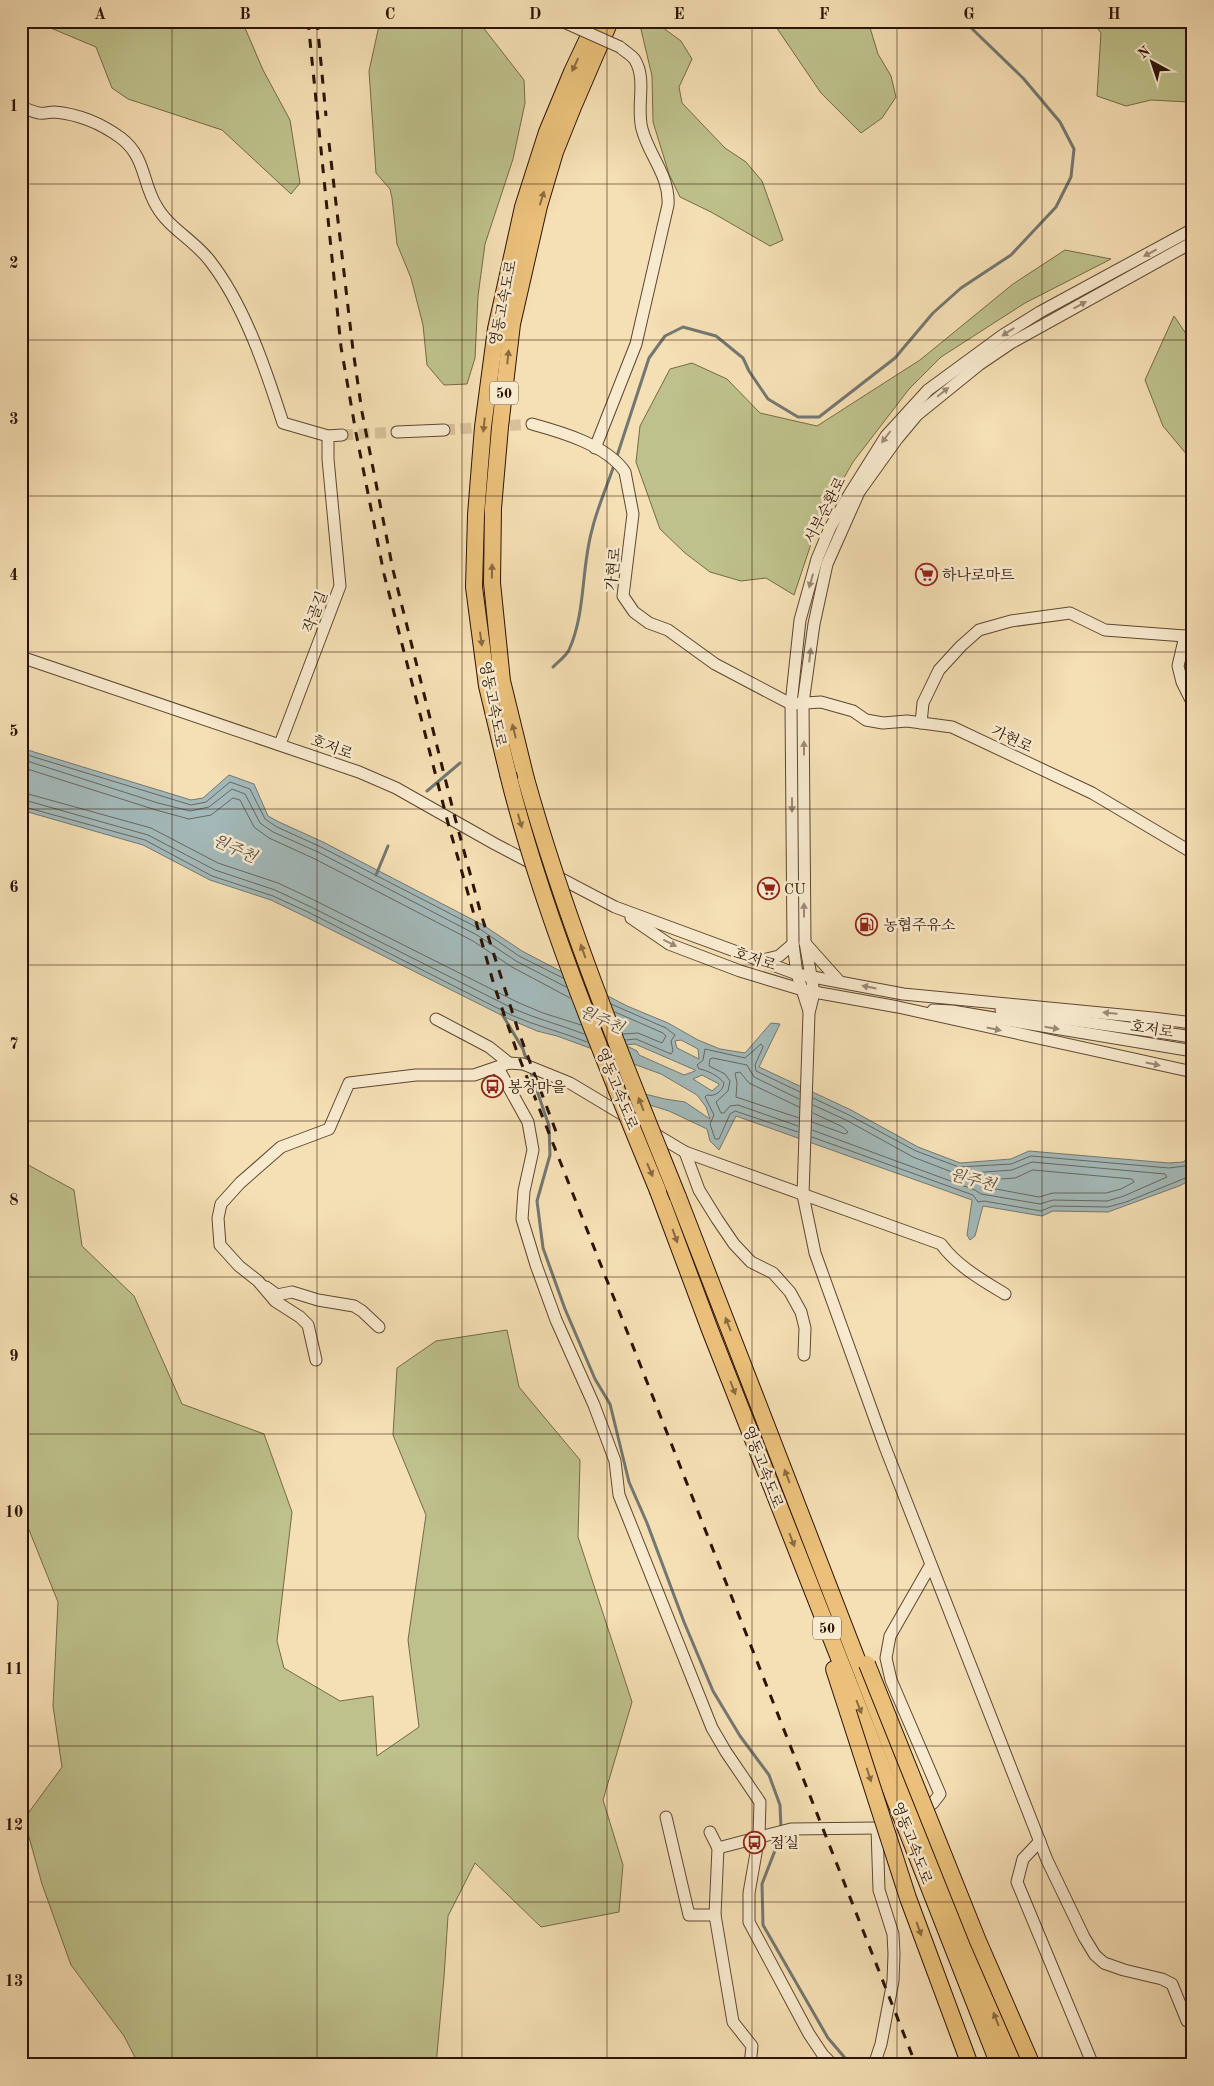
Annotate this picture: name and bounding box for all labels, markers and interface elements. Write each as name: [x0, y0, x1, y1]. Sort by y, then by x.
text: A: [94, 7, 106, 23]
text: B: [239, 7, 251, 23]
text: C: [385, 7, 395, 23]
text: D: [529, 7, 541, 23]
text: E: [673, 7, 685, 23]
text: F: [819, 7, 830, 23]
text: G: [963, 7, 975, 23]
text: H: [1107, 7, 1121, 23]
north arrow: [1126, 38, 1176, 88]
text: N: [1136, 44, 1153, 62]
one-way arrow: [571, 58, 579, 72]
text: 1: [9, 99, 19, 115]
one-way arrow: [538, 190, 546, 205]
one-way arrow: [1143, 249, 1157, 257]
text: 2: [9, 256, 19, 272]
street label: 영동고속도로: [487, 258, 520, 347]
one-way arrow: [1072, 301, 1087, 309]
one-way arrow: [1002, 327, 1015, 337]
one-way arrow: [504, 348, 512, 364]
road number: 50: [490, 382, 518, 404]
one-way arrow: [936, 387, 949, 398]
text: 3: [9, 412, 19, 428]
one-way arrow: [480, 417, 488, 433]
one-way arrow: [880, 430, 891, 443]
street label: 서부순환로: [801, 474, 850, 546]
street label: 가현로: [603, 546, 624, 592]
one-way arrow: [488, 563, 496, 579]
supermarket icon: 하나로마트: [914, 563, 938, 587]
place label: 하나로마트: [942, 567, 1015, 584]
text: 4: [9, 568, 19, 584]
one-way arrow: [807, 573, 815, 588]
street label: 작골길: [300, 589, 331, 636]
one-way arrow: [477, 631, 485, 647]
one-way arrow: [806, 647, 814, 663]
street label: 영동고속도로: [476, 660, 509, 749]
street label: 가현로: [988, 723, 1036, 757]
text: 5: [9, 724, 19, 740]
one-way arrow: [510, 724, 518, 739]
street label: 호저로: [308, 732, 356, 763]
one-way arrow: [800, 740, 808, 756]
one-way arrow: [788, 797, 796, 813]
one-way arrow: [516, 814, 524, 829]
water label: 원주천: [210, 831, 261, 867]
supermarket icon: CU: [756, 877, 780, 901]
text: 6: [9, 880, 19, 896]
place label: CU: [784, 883, 806, 898]
one-way arrow: [800, 902, 808, 918]
fuel station icon: 농협주유소: [855, 913, 879, 937]
place label: 농협주유소: [883, 917, 956, 934]
one-way arrow: [663, 939, 677, 947]
one-way arrow: [579, 944, 586, 959]
street label: 호저로: [732, 945, 779, 974]
one-way arrow: [861, 983, 877, 991]
water label: 원주천: [577, 1002, 628, 1038]
one-way arrow: [1101, 1009, 1117, 1017]
street label: 호저로: [1129, 1018, 1175, 1041]
one-way arrow: [1044, 1024, 1060, 1032]
one-way arrow: [987, 1025, 1002, 1033]
text: 7: [9, 1037, 19, 1053]
street label: 영동고속도로: [592, 1046, 641, 1133]
one-way arrow: [1145, 1060, 1160, 1068]
bus stop icon: 봉장마을: [480, 1075, 504, 1099]
place label: 봉장마을: [508, 1078, 566, 1096]
one-way arrow: [636, 1096, 644, 1111]
one-way arrow: [646, 1163, 654, 1178]
water label: 원주천: [948, 1165, 999, 1195]
text: 8: [9, 1193, 19, 1209]
one-way arrow: [672, 1229, 679, 1244]
one-way arrow: [724, 1316, 732, 1331]
text: 9: [9, 1349, 19, 1365]
one-way arrow: [730, 1381, 737, 1396]
street label: 영동고속도로: [739, 1424, 786, 1511]
one-way arrow: [782, 1469, 790, 1483]
text: 10: [5, 1505, 23, 1521]
one-way arrow: [788, 1533, 796, 1548]
road number: 50: [813, 1616, 841, 1640]
text: 11: [5, 1662, 23, 1678]
one-way arrow: [855, 1700, 863, 1715]
one-way arrow: [866, 1767, 873, 1782]
street label: 영동고속도로: [888, 1800, 935, 1887]
text: 12: [5, 1818, 23, 1834]
bus stop icon: 점실: [742, 1831, 766, 1855]
place label: 점실: [770, 1835, 799, 1852]
one-way arrow: [916, 1922, 924, 1937]
text: 13: [5, 1974, 23, 1990]
one-way arrow: [992, 2011, 1000, 2026]

